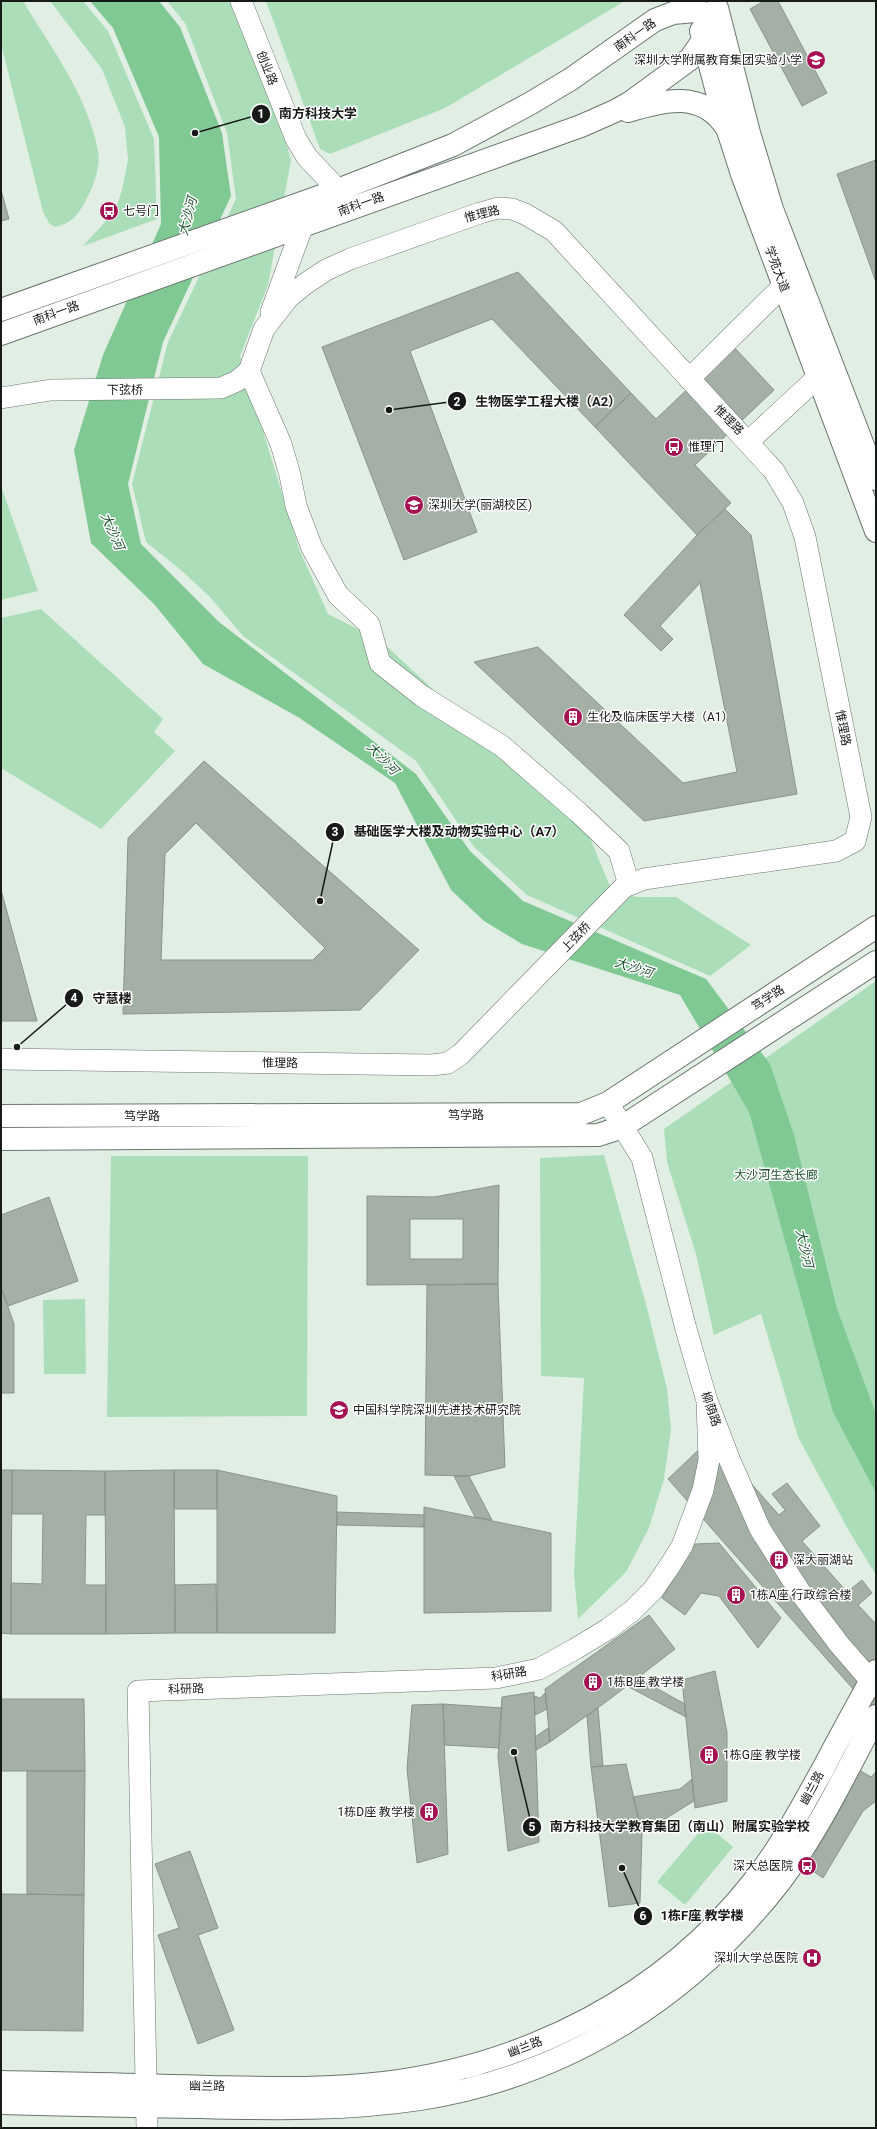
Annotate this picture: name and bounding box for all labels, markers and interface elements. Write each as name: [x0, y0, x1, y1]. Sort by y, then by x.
street label: 南科一路: [611, 15, 659, 55]
street label: 创业路: [254, 49, 280, 87]
school or university icon: 深圳大学附属教育集团实验小学: [805, 49, 827, 71]
place label: 深圳大学附属教育集团实验小学: [634, 53, 802, 67]
callout: 南方科技大学: [251, 101, 365, 126]
text: 南方科技大学: [279, 106, 357, 121]
text: 1: [258, 107, 264, 121]
street label: 南科一路: [336, 189, 386, 219]
water label: 大沙河: [175, 192, 201, 237]
bus stop icon: 七号门: [98, 200, 120, 222]
street label: 惟理路: [463, 203, 501, 225]
place label: 七号门: [123, 204, 159, 218]
street label: 学苑大道: [762, 244, 792, 294]
street label: 南科一路: [31, 298, 81, 328]
street label: 下弦桥: [107, 383, 143, 397]
callout: 生物医学工程大楼（A2）: [447, 389, 629, 414]
text: 生物医学工程大楼（A2）: [475, 394, 621, 409]
text: 2: [454, 395, 461, 409]
street label: 惟理路: [711, 402, 747, 438]
bus stop icon: 惟理门: [663, 436, 685, 458]
place label: 惟理门: [688, 440, 724, 454]
school or university icon: 深圳大学(丽湖校区): [403, 494, 425, 516]
place label: 深圳大学(丽湖校区): [428, 498, 532, 512]
water label: 大沙河: [98, 510, 129, 555]
building icon: 生化及临床医学大楼（A1）: [562, 706, 584, 728]
street label: 惟理路: [833, 709, 853, 747]
place label: 生化及临床医学大楼（A1）: [587, 710, 734, 724]
water label: 大沙河: [364, 739, 404, 780]
callout: 基础医学大楼及动物实验中心（A7）: [325, 819, 572, 844]
text: 基础医学大楼及动物实验中心（A7）: [353, 824, 565, 839]
text: 3: [332, 825, 339, 839]
street label: 上弦桥: [558, 919, 594, 955]
water label: 大沙河: [613, 954, 658, 982]
street label: 笃学路: [749, 982, 787, 1014]
callout: 守慧楼: [64, 986, 139, 1011]
text: 4: [71, 991, 78, 1005]
text: 守慧楼: [92, 991, 132, 1006]
street label: 惟理路: [262, 1056, 298, 1070]
street label: 笃学路: [448, 1108, 484, 1122]
street label: 笃学路: [124, 1109, 160, 1123]
park label: 大沙河生态长廊: [734, 1168, 818, 1182]
water label: 大沙河: [793, 1227, 817, 1272]
street label: 柳荫路: [699, 1390, 723, 1428]
school or university icon: 中国科学院深圳先进技术研究院: [328, 1399, 350, 1421]
place label: 中国科学院深圳先进技术研究院: [353, 1403, 521, 1417]
building icon: 深大丽湖站: [768, 1549, 790, 1571]
place label: 深大丽湖站: [793, 1553, 853, 1567]
building icon: 1栋A座 行政综合楼: [725, 1584, 747, 1606]
place label: 1栋A座 行政综合楼: [750, 1588, 852, 1602]
street label: 科研路: [490, 1664, 528, 1684]
building icon: 1栋B座 教学楼: [582, 1671, 604, 1693]
place label: 1栋B座 教学楼: [607, 1675, 684, 1689]
street label: 科研路: [168, 1681, 204, 1697]
building icon: 1栋G座 教学楼: [698, 1744, 720, 1766]
place label: 1栋G座 教学楼: [723, 1748, 801, 1762]
street label: 幽兰路: [797, 1769, 827, 1807]
building icon: 1栋D座 教学楼: [418, 1801, 440, 1823]
place label: 1栋D座 教学楼: [337, 1805, 415, 1819]
callout: 南方科技大学教育集团（南山）附属实验学校: [522, 1814, 818, 1839]
text: 南方科技大学教育集团（南山）附属实验学校: [550, 1819, 810, 1834]
text: 5: [529, 1820, 536, 1834]
bus stop icon: 深大总医院: [796, 1855, 818, 1877]
place label: 深大总医院: [733, 1859, 793, 1873]
callout: 1栋F座 教学楼: [633, 1903, 752, 1928]
text: 1栋F座 教学楼: [661, 1908, 743, 1923]
text: 6: [640, 1909, 647, 1923]
hospital icon: 深圳大学总医院: [801, 1947, 823, 1969]
place label: 深圳大学总医院: [714, 1951, 798, 1965]
street label: 幽兰路: [506, 2034, 544, 2060]
street label: 幽兰路: [189, 2079, 225, 2093]

